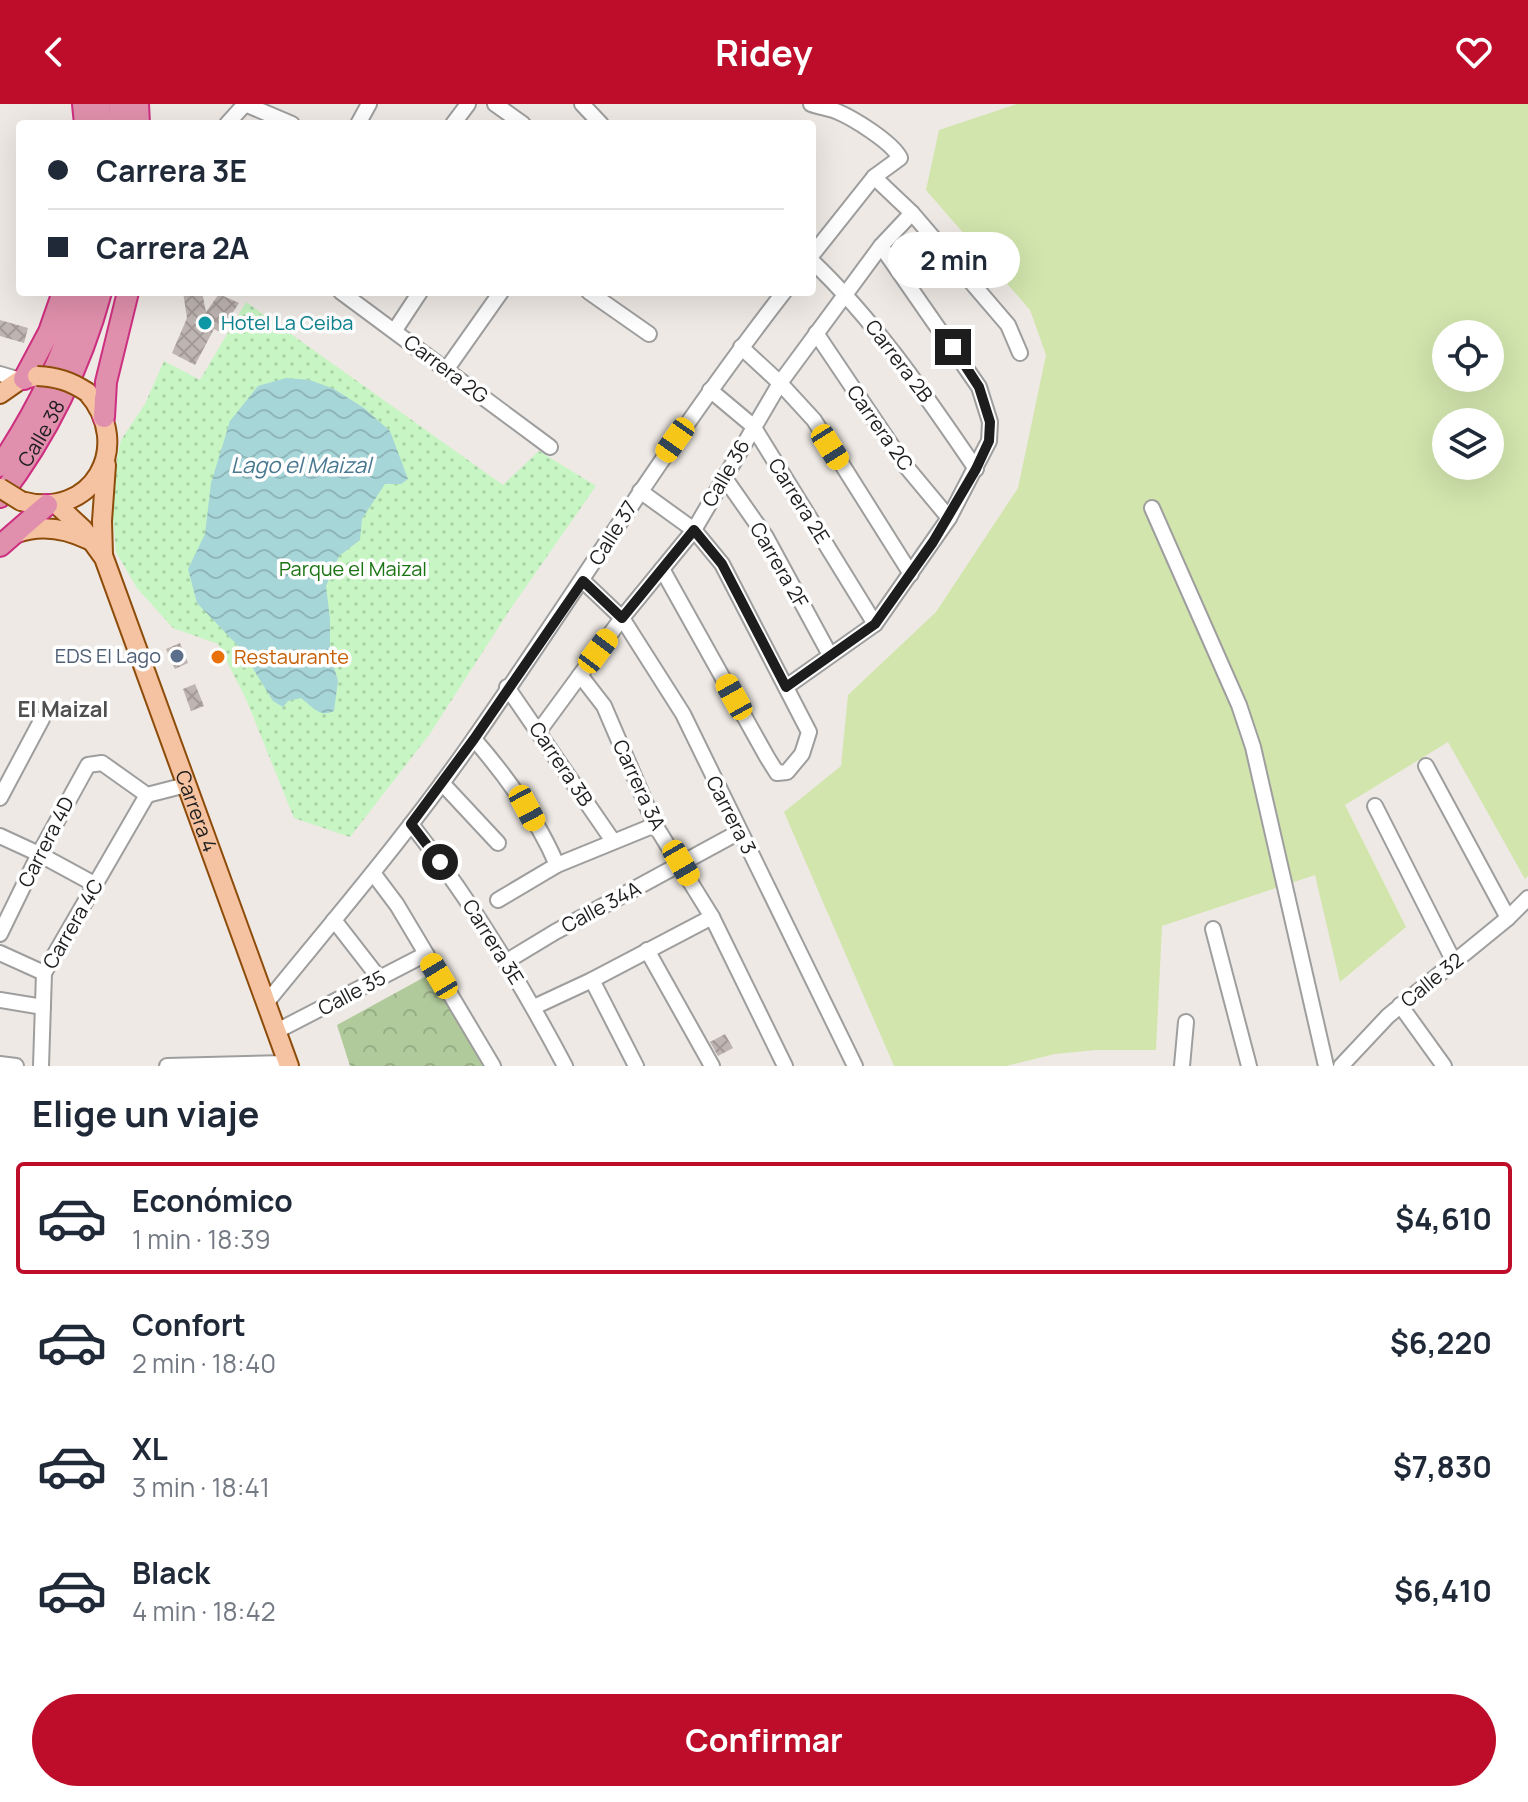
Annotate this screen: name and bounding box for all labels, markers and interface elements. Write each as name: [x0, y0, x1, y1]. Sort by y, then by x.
text: Ridey: [715, 28, 813, 77]
icon: back: [32, 30, 76, 74]
icon: heart: [1452, 30, 1496, 74]
text: Carrera 3E: [96, 150, 247, 191]
text: Carrera 2A: [96, 227, 249, 268]
callout: 2 min: [887, 231, 1019, 287]
text: 2 min: [920, 242, 988, 278]
place label: Hotel La Ceiba: [221, 309, 353, 336]
marker: Hotel La Ceiba: [196, 314, 214, 332]
street label: Carrera 2B: [859, 314, 939, 408]
map controls: [1432, 320, 1504, 480]
button: locate: [1432, 320, 1504, 392]
street label: Carrera 2G: [399, 328, 494, 409]
route end: [935, 329, 971, 365]
street label: Carrera 2C: [841, 379, 920, 476]
street label: Calle 38: [11, 395, 71, 472]
button: layers: [1432, 408, 1504, 480]
car: [651, 413, 699, 467]
car: [807, 420, 853, 474]
street label: Calle 36: [695, 434, 756, 512]
water label: Lago el Maizal: [231, 450, 374, 480]
street label: Carrera 2E: [763, 453, 836, 549]
street label: Calle 37: [582, 495, 643, 570]
street label: Carrera 2F: [744, 517, 815, 613]
park label: Parque el Maizal: [279, 555, 427, 582]
car: [574, 625, 622, 677]
place label: EDS El Lago: [55, 642, 161, 669]
place label: Restaurante: [234, 643, 349, 670]
marker: EDS El Lago: [168, 647, 186, 665]
marker: Restaurante: [209, 648, 227, 666]
car: [712, 670, 756, 724]
district label: El Maizal: [17, 694, 109, 724]
street label: Carrera 3B: [523, 716, 600, 811]
street label: Carrera 3A: [607, 735, 672, 835]
street label: Carrera 4: [169, 766, 224, 856]
street label: Carrera 3: [700, 771, 763, 858]
car: [505, 781, 549, 835]
street label: Carrera 4D: [11, 792, 80, 892]
car: [659, 836, 703, 890]
route start: [422, 844, 458, 880]
street label: Carrera 4C: [36, 874, 109, 974]
street label: Calle 34A: [556, 874, 645, 939]
street label: Carrera 3E: [457, 894, 530, 989]
street label: Calle 32: [1395, 946, 1469, 1013]
car: [416, 949, 462, 1003]
street label: Calle 35: [313, 963, 390, 1022]
text: Elige un viaje: [32, 1089, 259, 1138]
text: Económico: [132, 1180, 293, 1221]
icon: car: [36, 1182, 108, 1254]
text: $4,610: [1395, 1198, 1492, 1239]
text: 1 min · 18:39: [132, 1221, 271, 1257]
text: Confort: [132, 1304, 246, 1345]
icon: car: [36, 1306, 108, 1378]
text: $6,220: [1390, 1322, 1492, 1363]
text: 2 min · 18:40: [132, 1345, 276, 1381]
text: XL: [132, 1428, 168, 1469]
icon: car: [36, 1430, 108, 1502]
text: $7,830: [1393, 1446, 1492, 1487]
text: 3 min · 18:41: [132, 1469, 270, 1505]
text: Black: [132, 1552, 210, 1593]
icon: car: [36, 1554, 108, 1626]
text: $6,410: [1394, 1570, 1492, 1611]
text: 4 min · 18:42: [132, 1593, 276, 1629]
button: Confirmar: [32, 1694, 1496, 1786]

